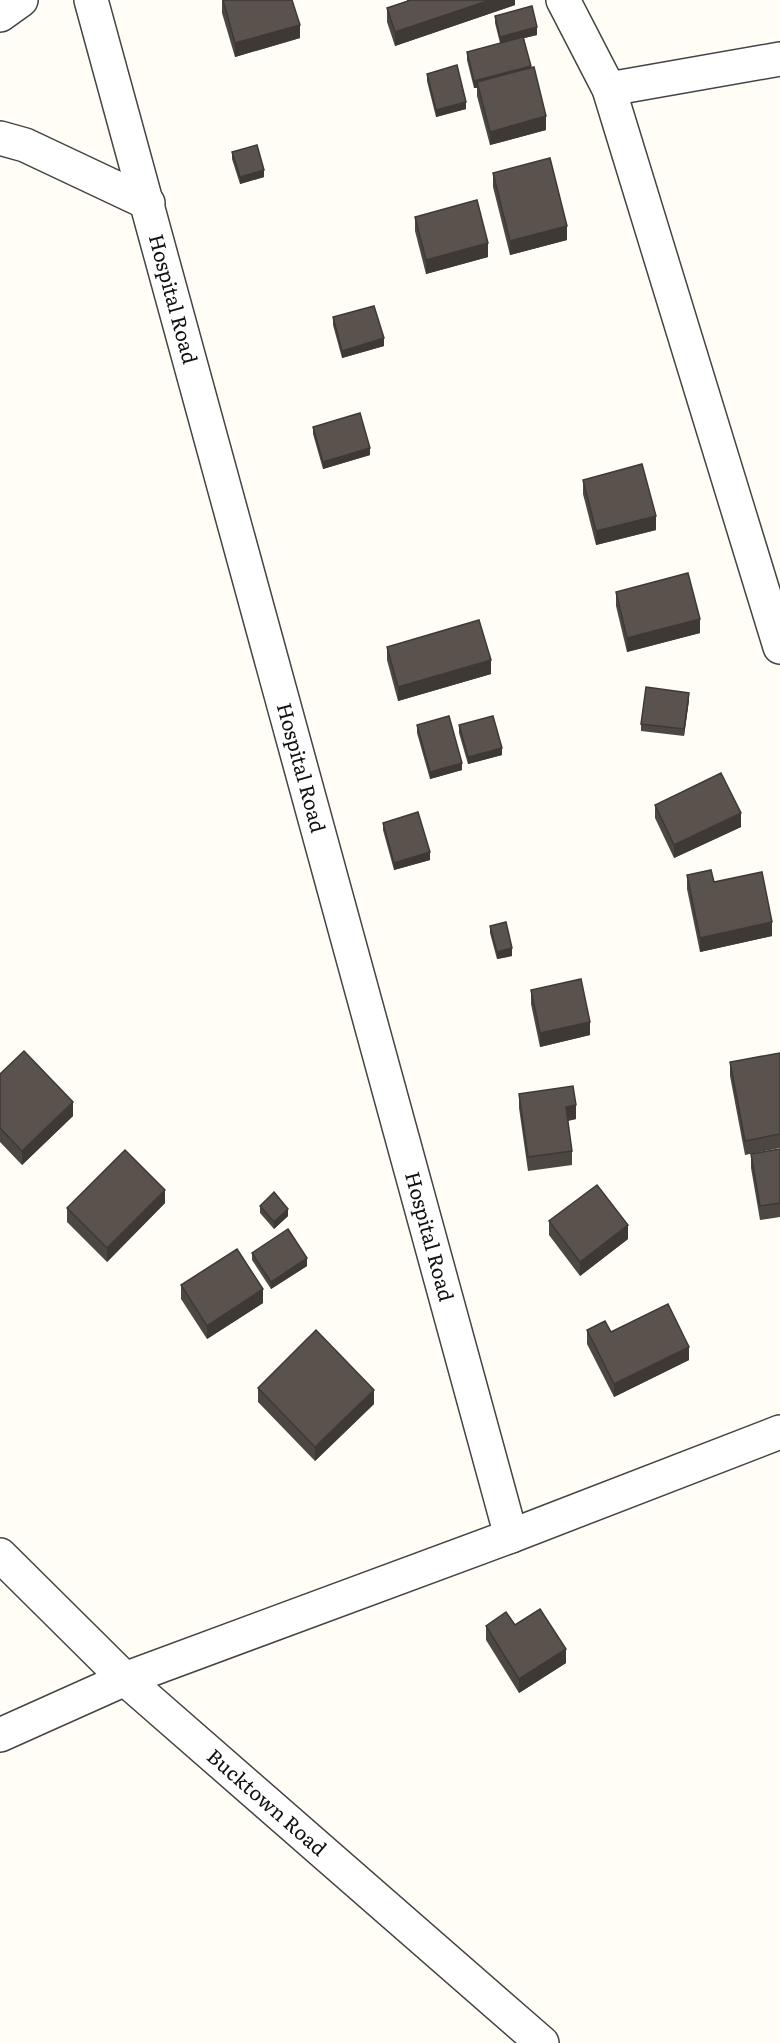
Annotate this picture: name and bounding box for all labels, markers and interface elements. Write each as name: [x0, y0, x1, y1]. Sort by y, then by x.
street label: Hospital Road: [143, 230, 207, 367]
street label: Hospital Road: [271, 699, 335, 836]
street label: Hospital Road: [399, 1168, 463, 1304]
street label: Bucktown Road: [201, 1740, 334, 1862]

